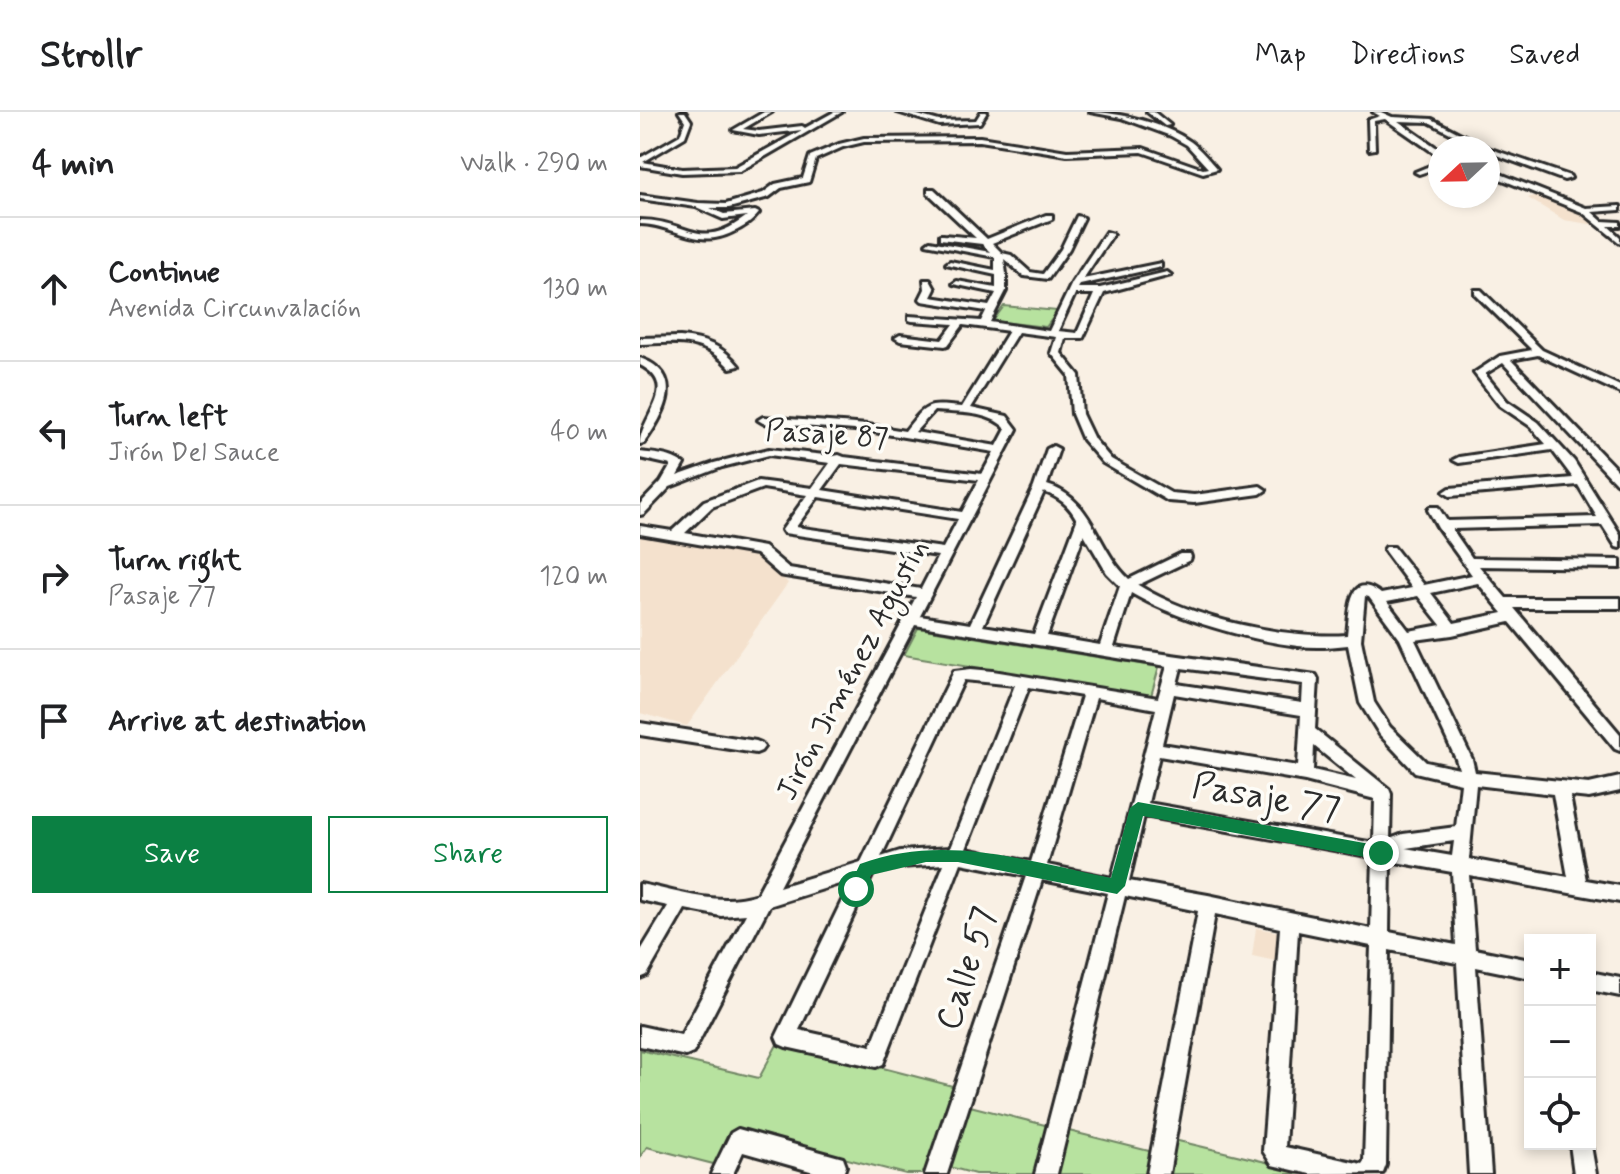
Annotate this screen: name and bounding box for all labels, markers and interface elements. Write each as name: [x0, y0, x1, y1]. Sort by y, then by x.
text: Strollr: [40, 31, 142, 80]
text: Map: [1255, 37, 1306, 74]
text: Directions: [1350, 37, 1465, 74]
text: Saved: [1509, 37, 1580, 74]
north arrow: [1428, 136, 1500, 208]
text: 4 min: [32, 142, 115, 187]
text: Walk · 290 m: [460, 147, 608, 181]
text: Continue: [108, 253, 220, 292]
icon: ahead: [32, 267, 76, 311]
text: 130 m: [542, 272, 608, 306]
text: Avenida Circunvalación: [108, 292, 361, 326]
text: Turn left: [108, 397, 228, 436]
icon: left: [32, 411, 76, 455]
street label: Pasaje 87: [764, 411, 890, 459]
text: 40 m: [550, 416, 608, 450]
text: Jirón Del Sauce: [108, 436, 280, 470]
street label: Jirón Jiménez Agustín: [768, 533, 940, 808]
text: Turn right: [108, 541, 241, 580]
icon: right: [32, 555, 76, 599]
text: 120 m: [539, 560, 608, 594]
text: Pasaje 77: [108, 580, 216, 614]
icon: arrive: [32, 699, 76, 743]
text: Arrive at destination: [108, 702, 366, 741]
street label: Pasaje 77: [1188, 763, 1344, 835]
button: Save: [32, 816, 312, 893]
button: Share: [328, 816, 608, 893]
route end: [1363, 835, 1399, 871]
route start: [838, 871, 874, 907]
street label: Calle 57: [926, 901, 1010, 1037]
map controls: [1524, 934, 1596, 1150]
button: +: [1524, 934, 1596, 1006]
button: −: [1524, 1006, 1596, 1078]
button: locate: [1524, 1078, 1596, 1150]

